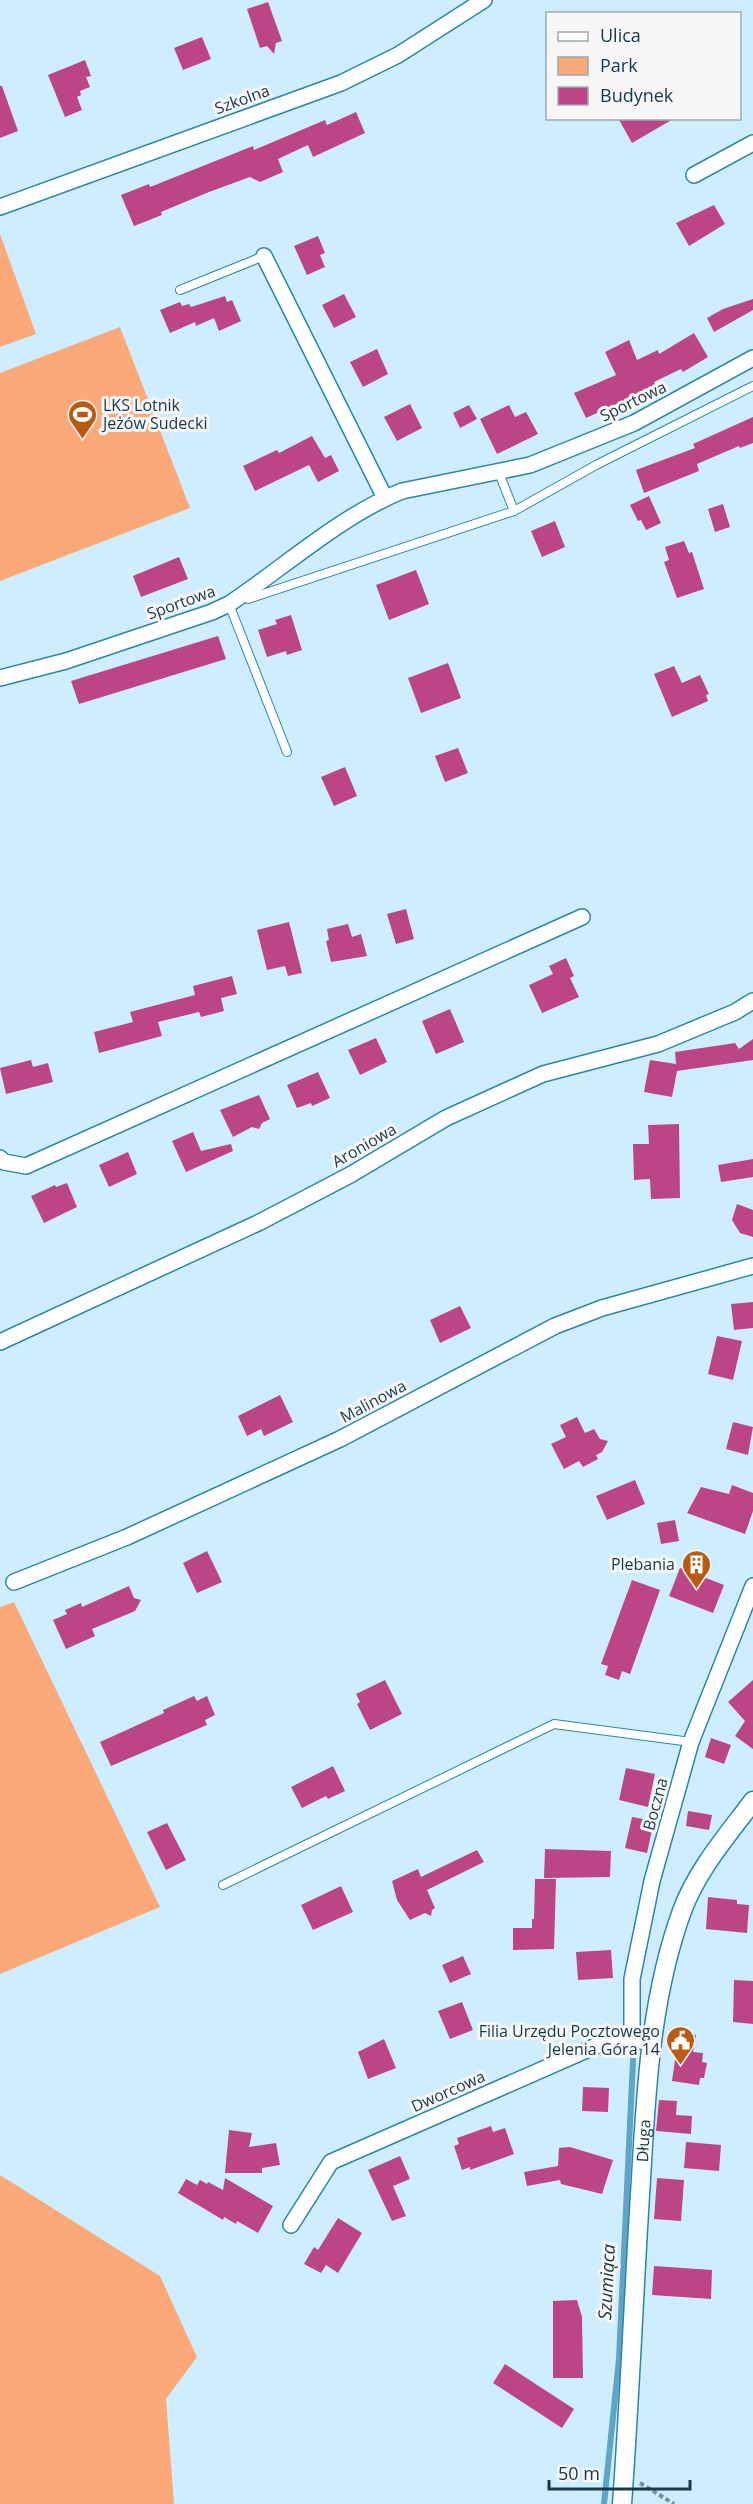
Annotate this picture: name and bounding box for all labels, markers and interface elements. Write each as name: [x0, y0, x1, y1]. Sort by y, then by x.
legend: [546, 12, 741, 120]
text: Ulica: [600, 23, 641, 47]
text: Park: [600, 53, 638, 77]
street label: Szkolna: [211, 79, 273, 119]
text: Budynek: [600, 83, 674, 107]
street label: Sportowa: [596, 375, 670, 427]
place label: LKS Lotnik Jeżów Sudecki: [101, 394, 207, 434]
sports icon: LKS Lotnik Jeżów Sudecki: [66, 398, 98, 440]
street label: Sportowa: [144, 579, 218, 625]
street label: Aroniowa: [328, 1118, 400, 1172]
street label: Malinowa: [336, 1374, 410, 1428]
building icon: Plebania: [680, 1548, 712, 1590]
place label: Plebania: [611, 1553, 675, 1575]
street label: Boczna: [637, 1775, 673, 1833]
place label: Filia Urzędu Pocztowego Jelenia Góra 14: [479, 2020, 660, 2060]
public building icon: Filia Urzędu Pocztowego Jelenia Góra 14: [665, 2024, 697, 2066]
street label: Dworcowa: [408, 2065, 488, 2117]
street label: Długa: [631, 2118, 656, 2163]
water label: Szumiąca: [592, 2243, 620, 2321]
scale bar: [549, 2453, 690, 2491]
text: 50 m: [558, 2461, 600, 2485]

